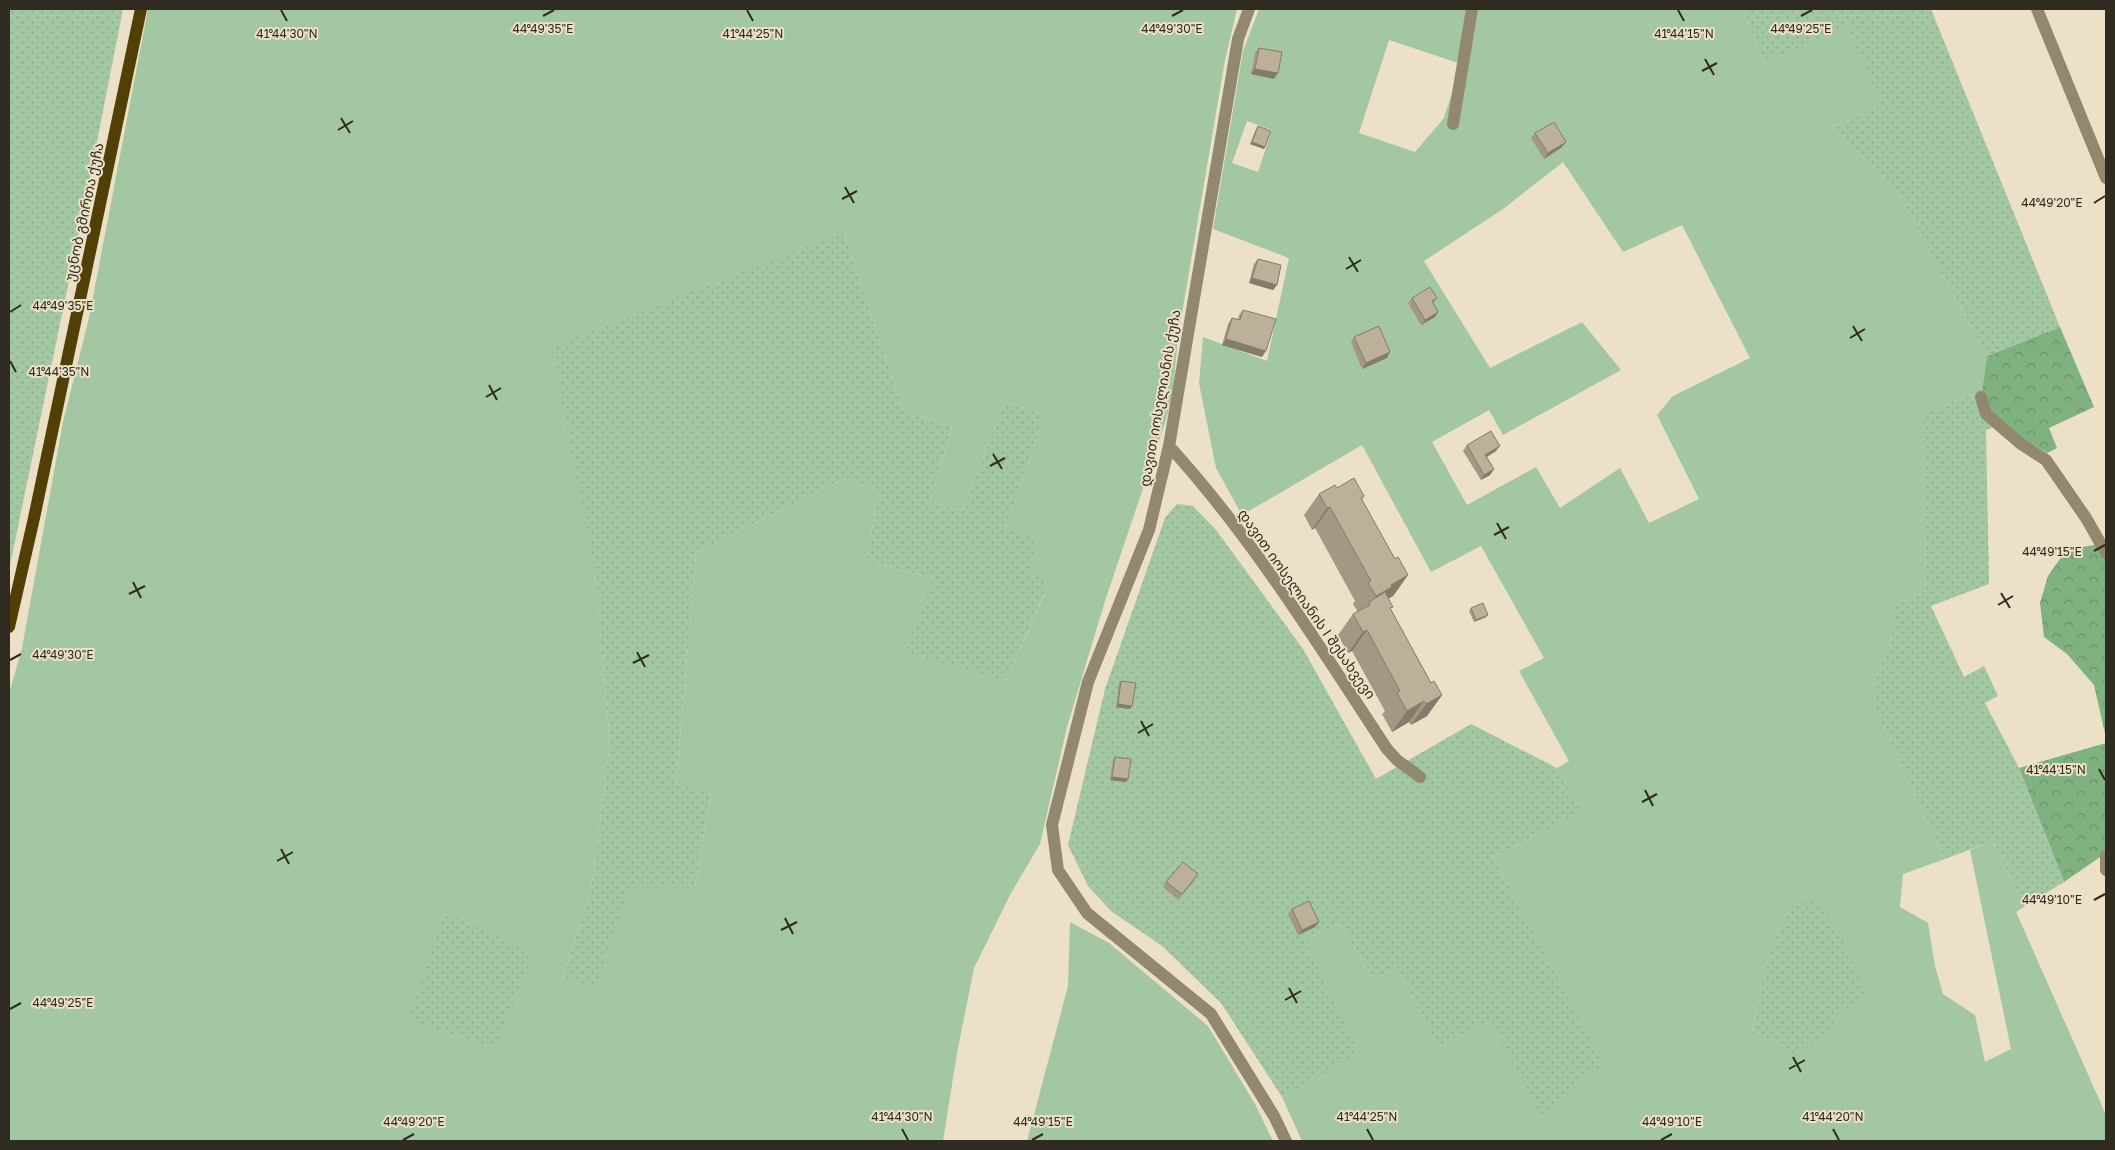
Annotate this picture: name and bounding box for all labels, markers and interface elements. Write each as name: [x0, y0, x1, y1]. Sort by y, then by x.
text: 44°49'35"E: [513, 21, 573, 36]
text: 44°49'30"E: [1141, 21, 1203, 36]
text: 44°49'25"E: [1771, 21, 1831, 36]
text: 41°44'30"N: [256, 26, 318, 41]
text: 41°44'25"N: [723, 26, 783, 41]
text: 41°44'15"N: [1654, 26, 1714, 41]
street label: უცნობ გმირთა ქუჩა: [61, 141, 107, 283]
text: 44°49'20"E: [2021, 195, 2083, 210]
text: 44°49'35"E: [33, 298, 93, 313]
street label: დავით იოსელიანის ქუჩა: [1136, 308, 1184, 488]
text: 41°44'35"N: [29, 364, 89, 379]
street label: დავით იოსელიანის I შესახვევი: [1234, 506, 1380, 702]
text: 44°49'15"E: [2022, 544, 2082, 559]
text: 44°49'30"E: [32, 647, 94, 662]
text: 41°44'15"N: [2026, 762, 2086, 777]
text: 44°49'10"E: [2022, 892, 2082, 907]
text: 44°49'25"E: [33, 995, 93, 1010]
text: 41°44'30"N: [871, 1109, 933, 1124]
text: 41°44'25"N: [1337, 1109, 1397, 1124]
text: 41°44'20"N: [1802, 1109, 1864, 1124]
text: 44°49'20"E: [383, 1114, 445, 1129]
text: 44°49'15"E: [1013, 1114, 1073, 1129]
text: 44°49'10"E: [1642, 1114, 1702, 1129]

